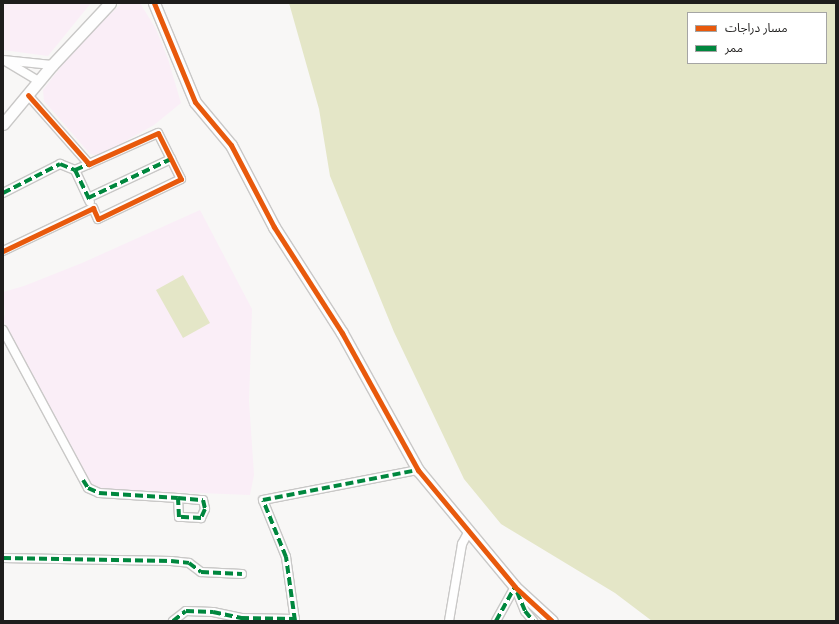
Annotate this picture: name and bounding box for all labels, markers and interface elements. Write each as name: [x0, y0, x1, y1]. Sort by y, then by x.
legend: [687, 12, 827, 64]
text: مسار دراجات: [725, 21, 788, 35]
text: ممر: [725, 41, 743, 55]

